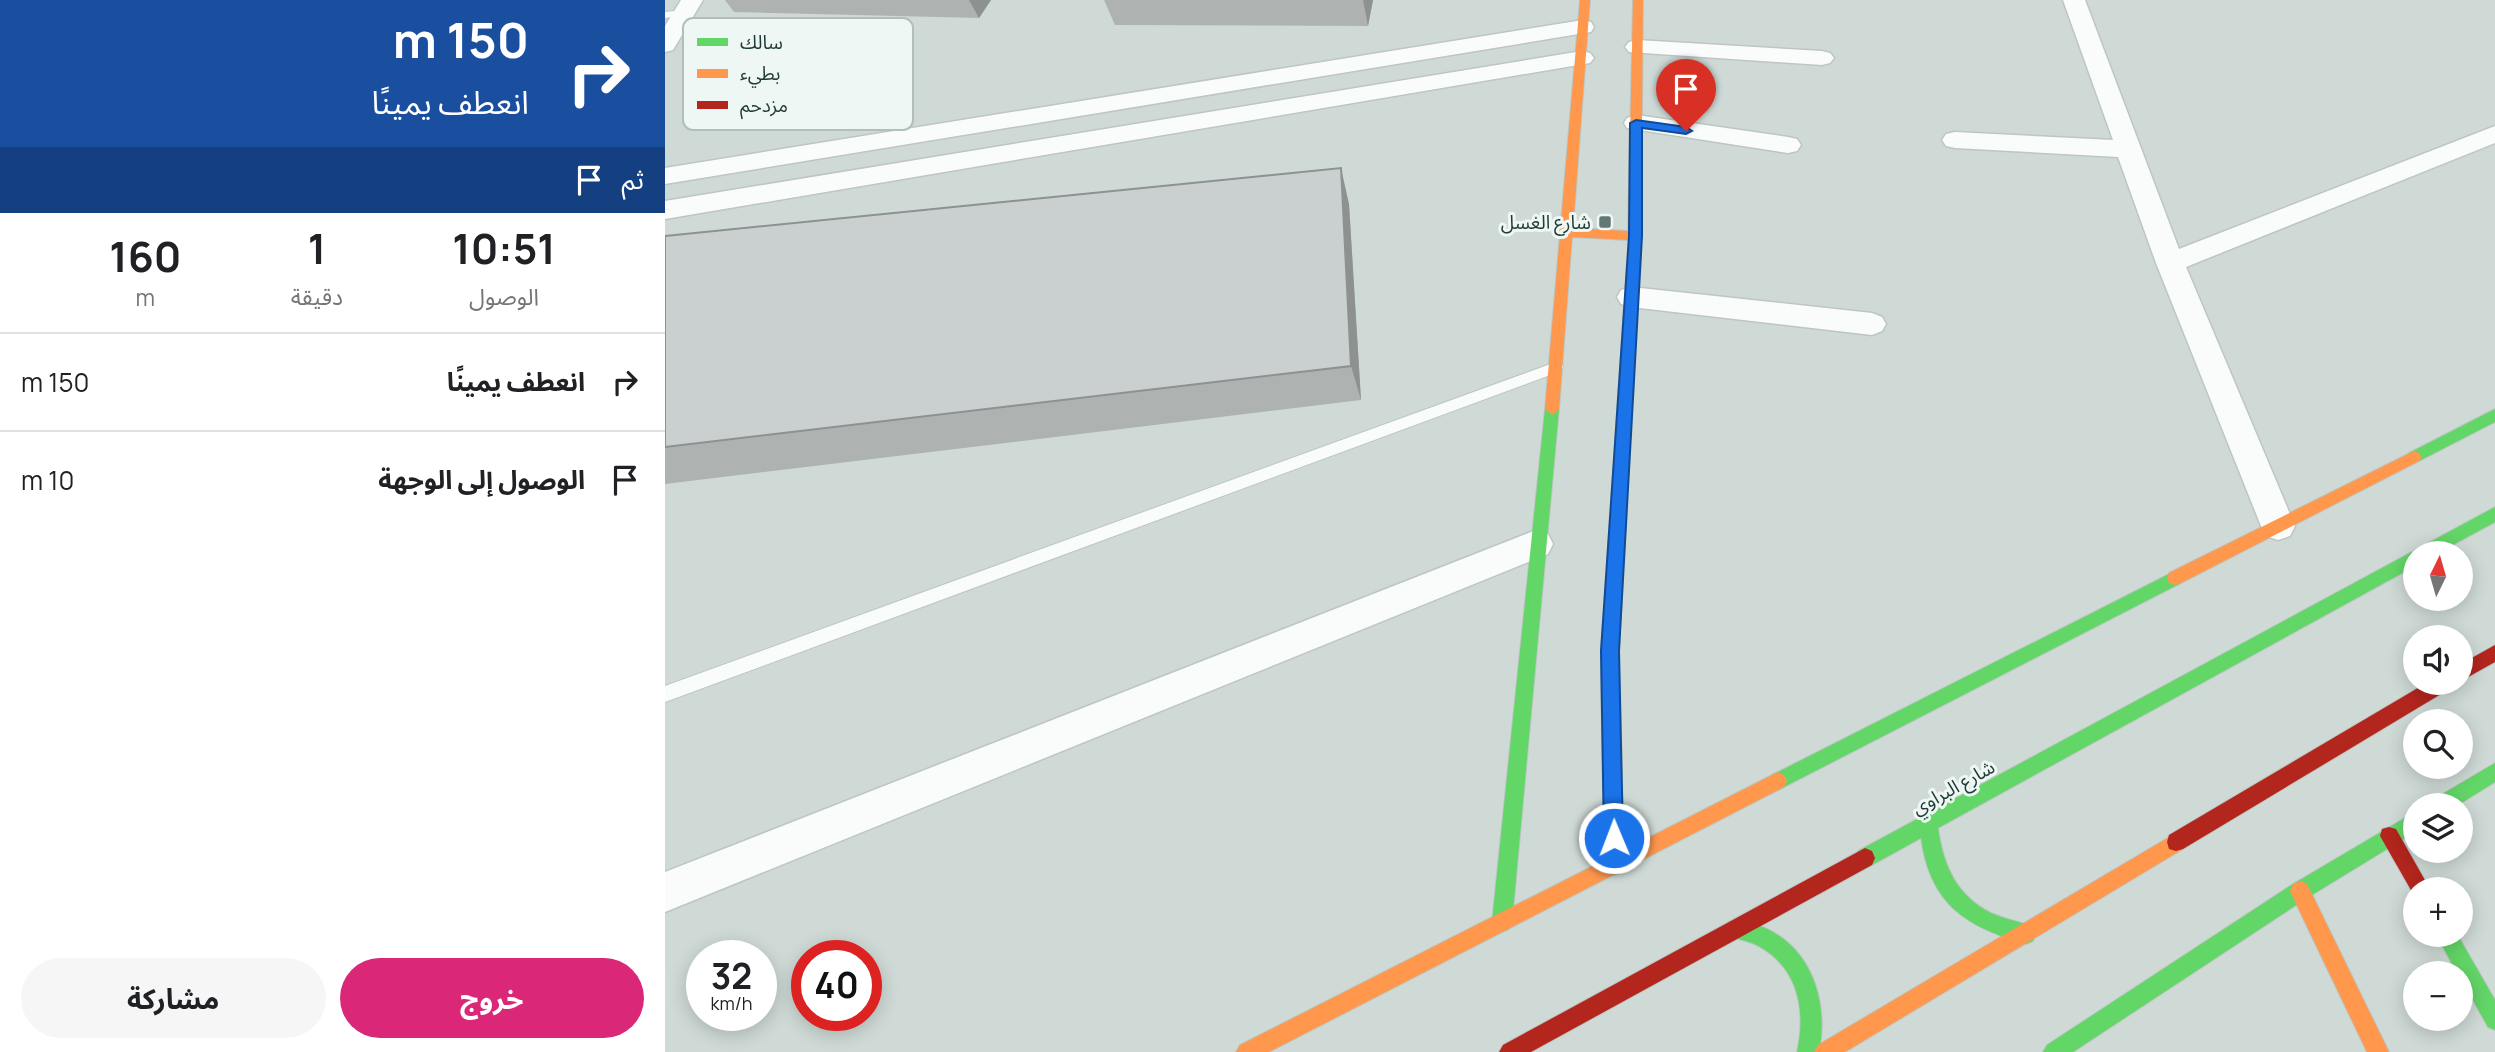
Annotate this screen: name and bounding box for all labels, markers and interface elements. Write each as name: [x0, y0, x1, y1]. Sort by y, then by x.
text: 150 m: [393, 6, 529, 73]
legend: [683, 18, 913, 130]
icon: right: [553, 28, 644, 119]
text: سالك: [740, 29, 783, 55]
pin: [1656, 59, 1716, 131]
text: بطيء: [740, 60, 780, 88]
icon: arrive: [1667, 70, 1705, 108]
text: انعطف يمينًا: [372, 80, 529, 124]
text: مزدحم: [740, 92, 788, 120]
icon: arrive: [570, 161, 608, 199]
text: ثم: [622, 161, 644, 197]
place label: شارع الغسل: [1501, 209, 1591, 236]
marker: شارع الغسل: [1597, 214, 1613, 230]
text: 1: [308, 219, 326, 277]
text: 10:51: [452, 219, 556, 277]
text: 160: [109, 227, 181, 285]
text: دقيقة: [291, 280, 343, 312]
text: الوصول: [469, 280, 539, 312]
text: m: [136, 281, 155, 313]
text: انعطف يمينًا: [447, 363, 585, 399]
icon: right: [606, 363, 644, 401]
text: 150 m: [21, 364, 89, 400]
text: الوصول إلى الوجهة: [378, 461, 585, 497]
icon: arrive: [606, 461, 644, 499]
text: 10 m: [21, 462, 74, 498]
north arrow: [2403, 541, 2473, 611]
map controls: [2403, 541, 2473, 1031]
button: sound: [2403, 625, 2473, 695]
button: search: [2403, 709, 2473, 779]
street label: شارع البراوي: [1907, 753, 2000, 823]
button: layers: [2403, 793, 2473, 863]
position arrow: [1577, 801, 1651, 875]
button: +: [2403, 877, 2473, 947]
speed limit sign: 40: [791, 940, 882, 1031]
text: 32: [711, 952, 752, 1000]
button: مشاركة: [21, 958, 326, 1038]
button: خروج: [340, 958, 644, 1038]
button: −: [2403, 961, 2473, 1031]
text: km/h: [711, 991, 752, 1015]

